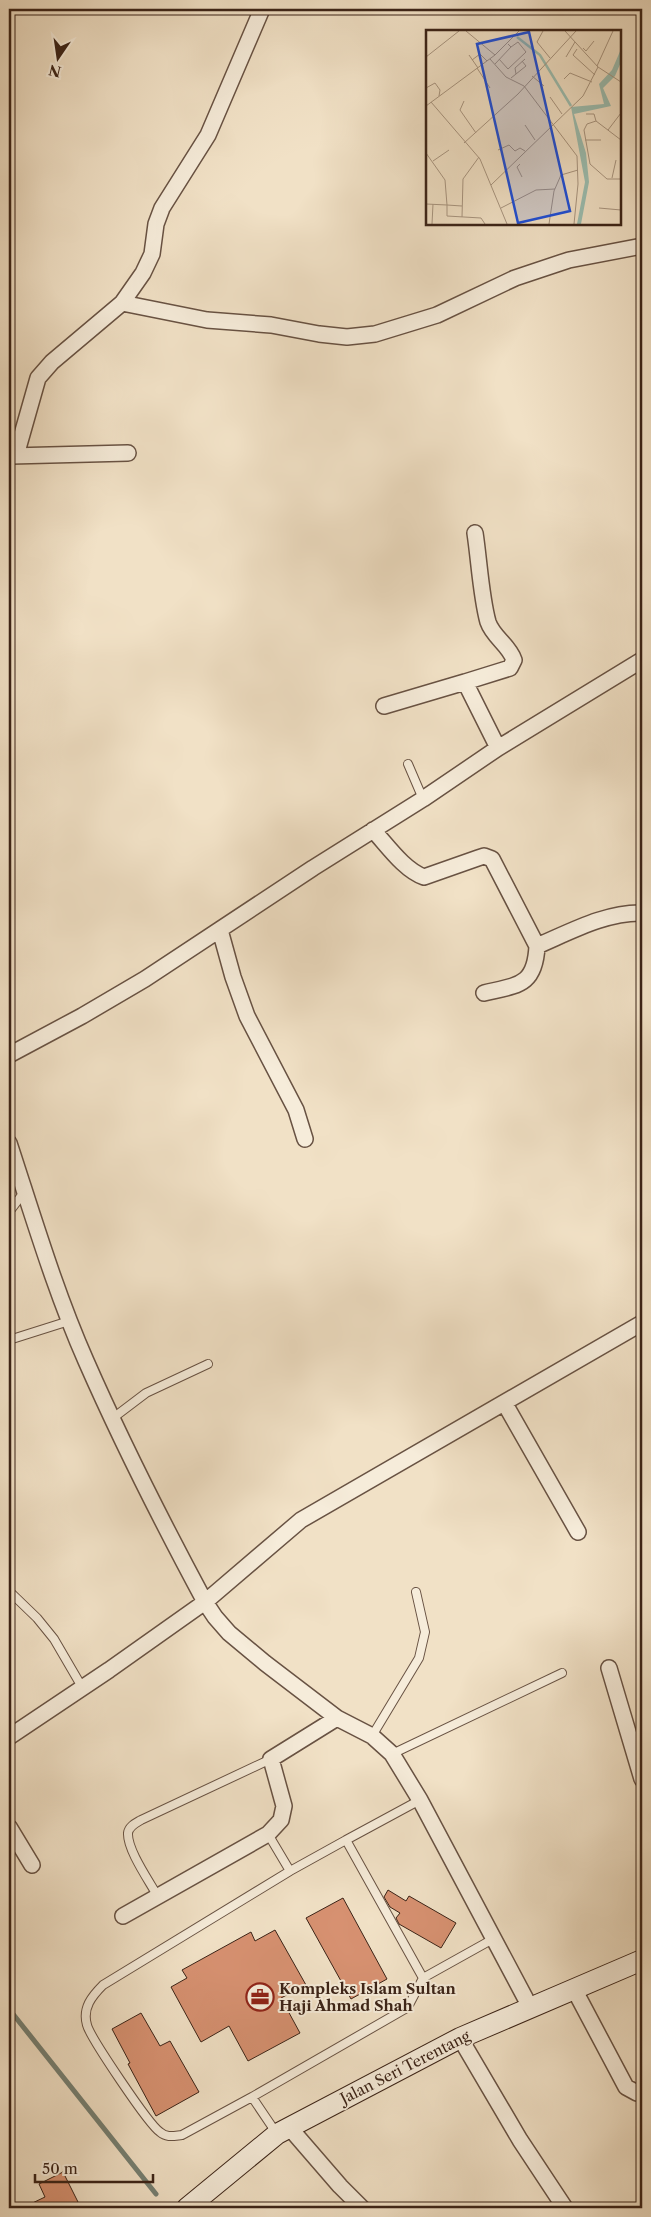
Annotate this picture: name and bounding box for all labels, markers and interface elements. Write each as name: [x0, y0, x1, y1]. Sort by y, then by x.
inset map: [426, 30, 621, 225]
north arrow: [32, 32, 82, 82]
text: N: [47, 61, 63, 81]
place label: Kompleks Islam Sultan Haji Ahmad Shah: [279, 1979, 456, 2015]
office icon: Kompleks Islam Sultan Haji Ahmad Shah: [245, 1982, 275, 2012]
street label: Jalan Seri Terentang: [335, 2026, 473, 2109]
scale bar: [35, 2152, 152, 2184]
text: 50 m: [42, 2159, 78, 2178]

